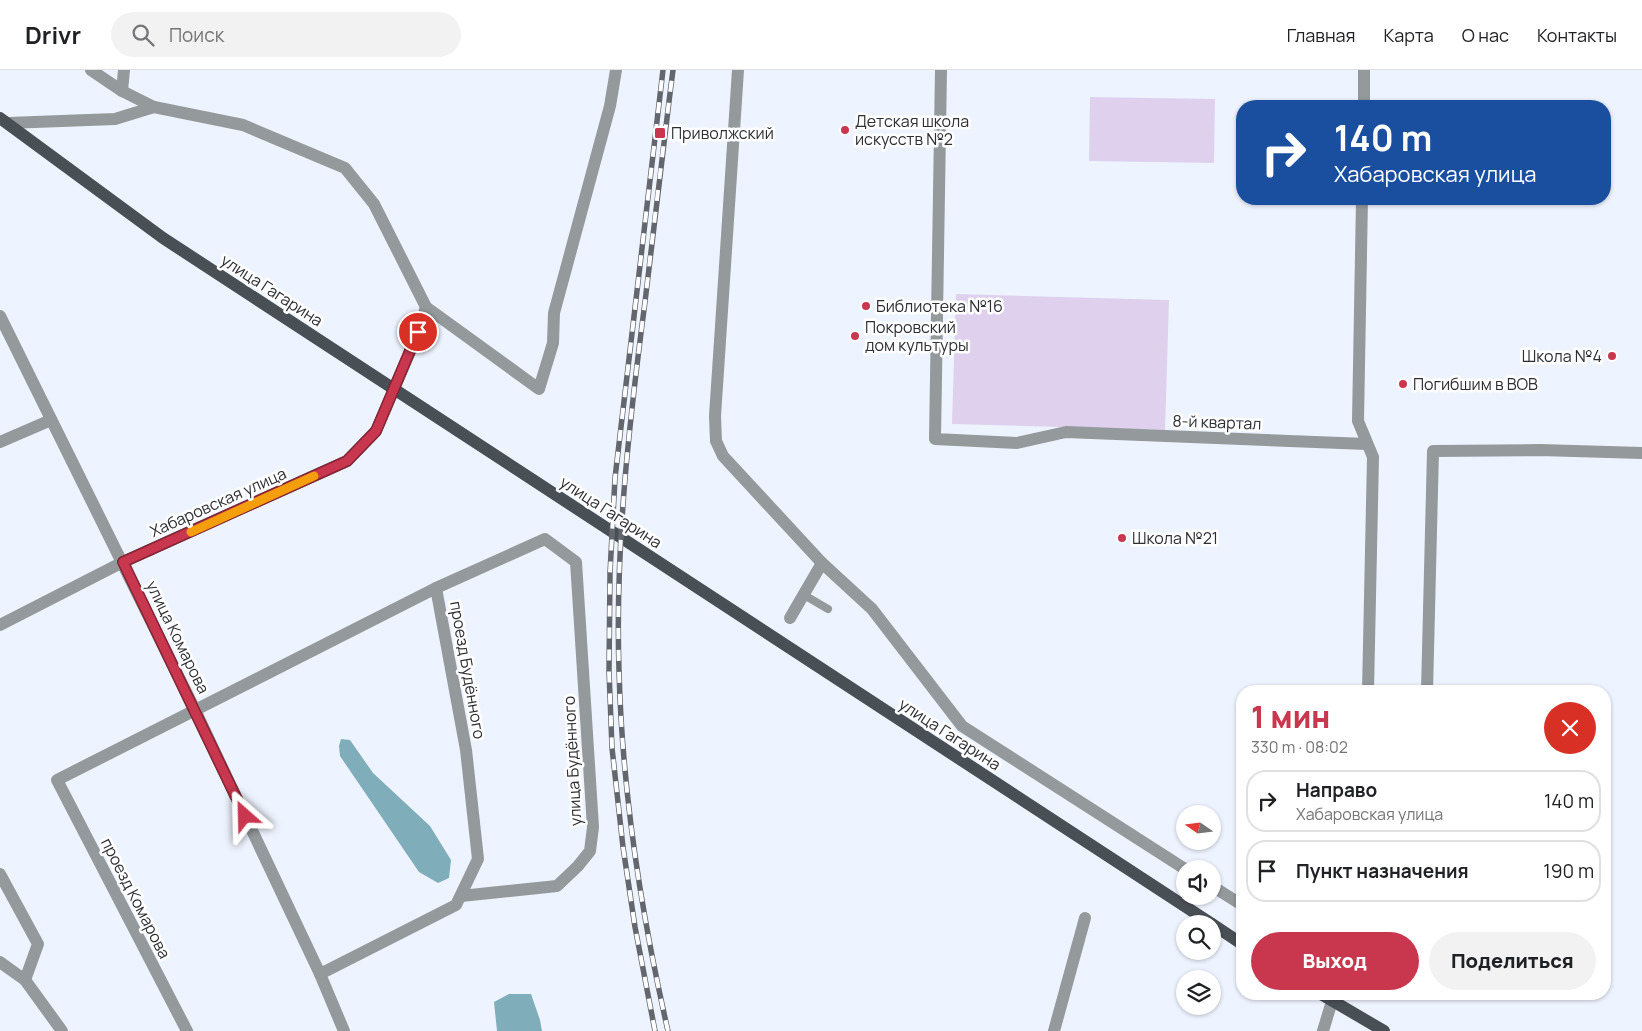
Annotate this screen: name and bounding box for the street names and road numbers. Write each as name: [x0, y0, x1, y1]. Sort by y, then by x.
street label: улица Гагарина: [217, 249, 327, 331]
street label: 8-й квартал: [1172, 409, 1262, 435]
street label: Хабаровская улица: [146, 462, 290, 542]
street label: улица Гагарина: [556, 471, 666, 553]
street label: улица Комарова: [141, 577, 215, 697]
street label: проезд Будённого: [445, 599, 491, 741]
street label: улица Гагарина: [895, 693, 1005, 775]
street label: улица Будённого: [558, 695, 586, 827]
street label: проезд Комарова: [96, 834, 176, 962]

